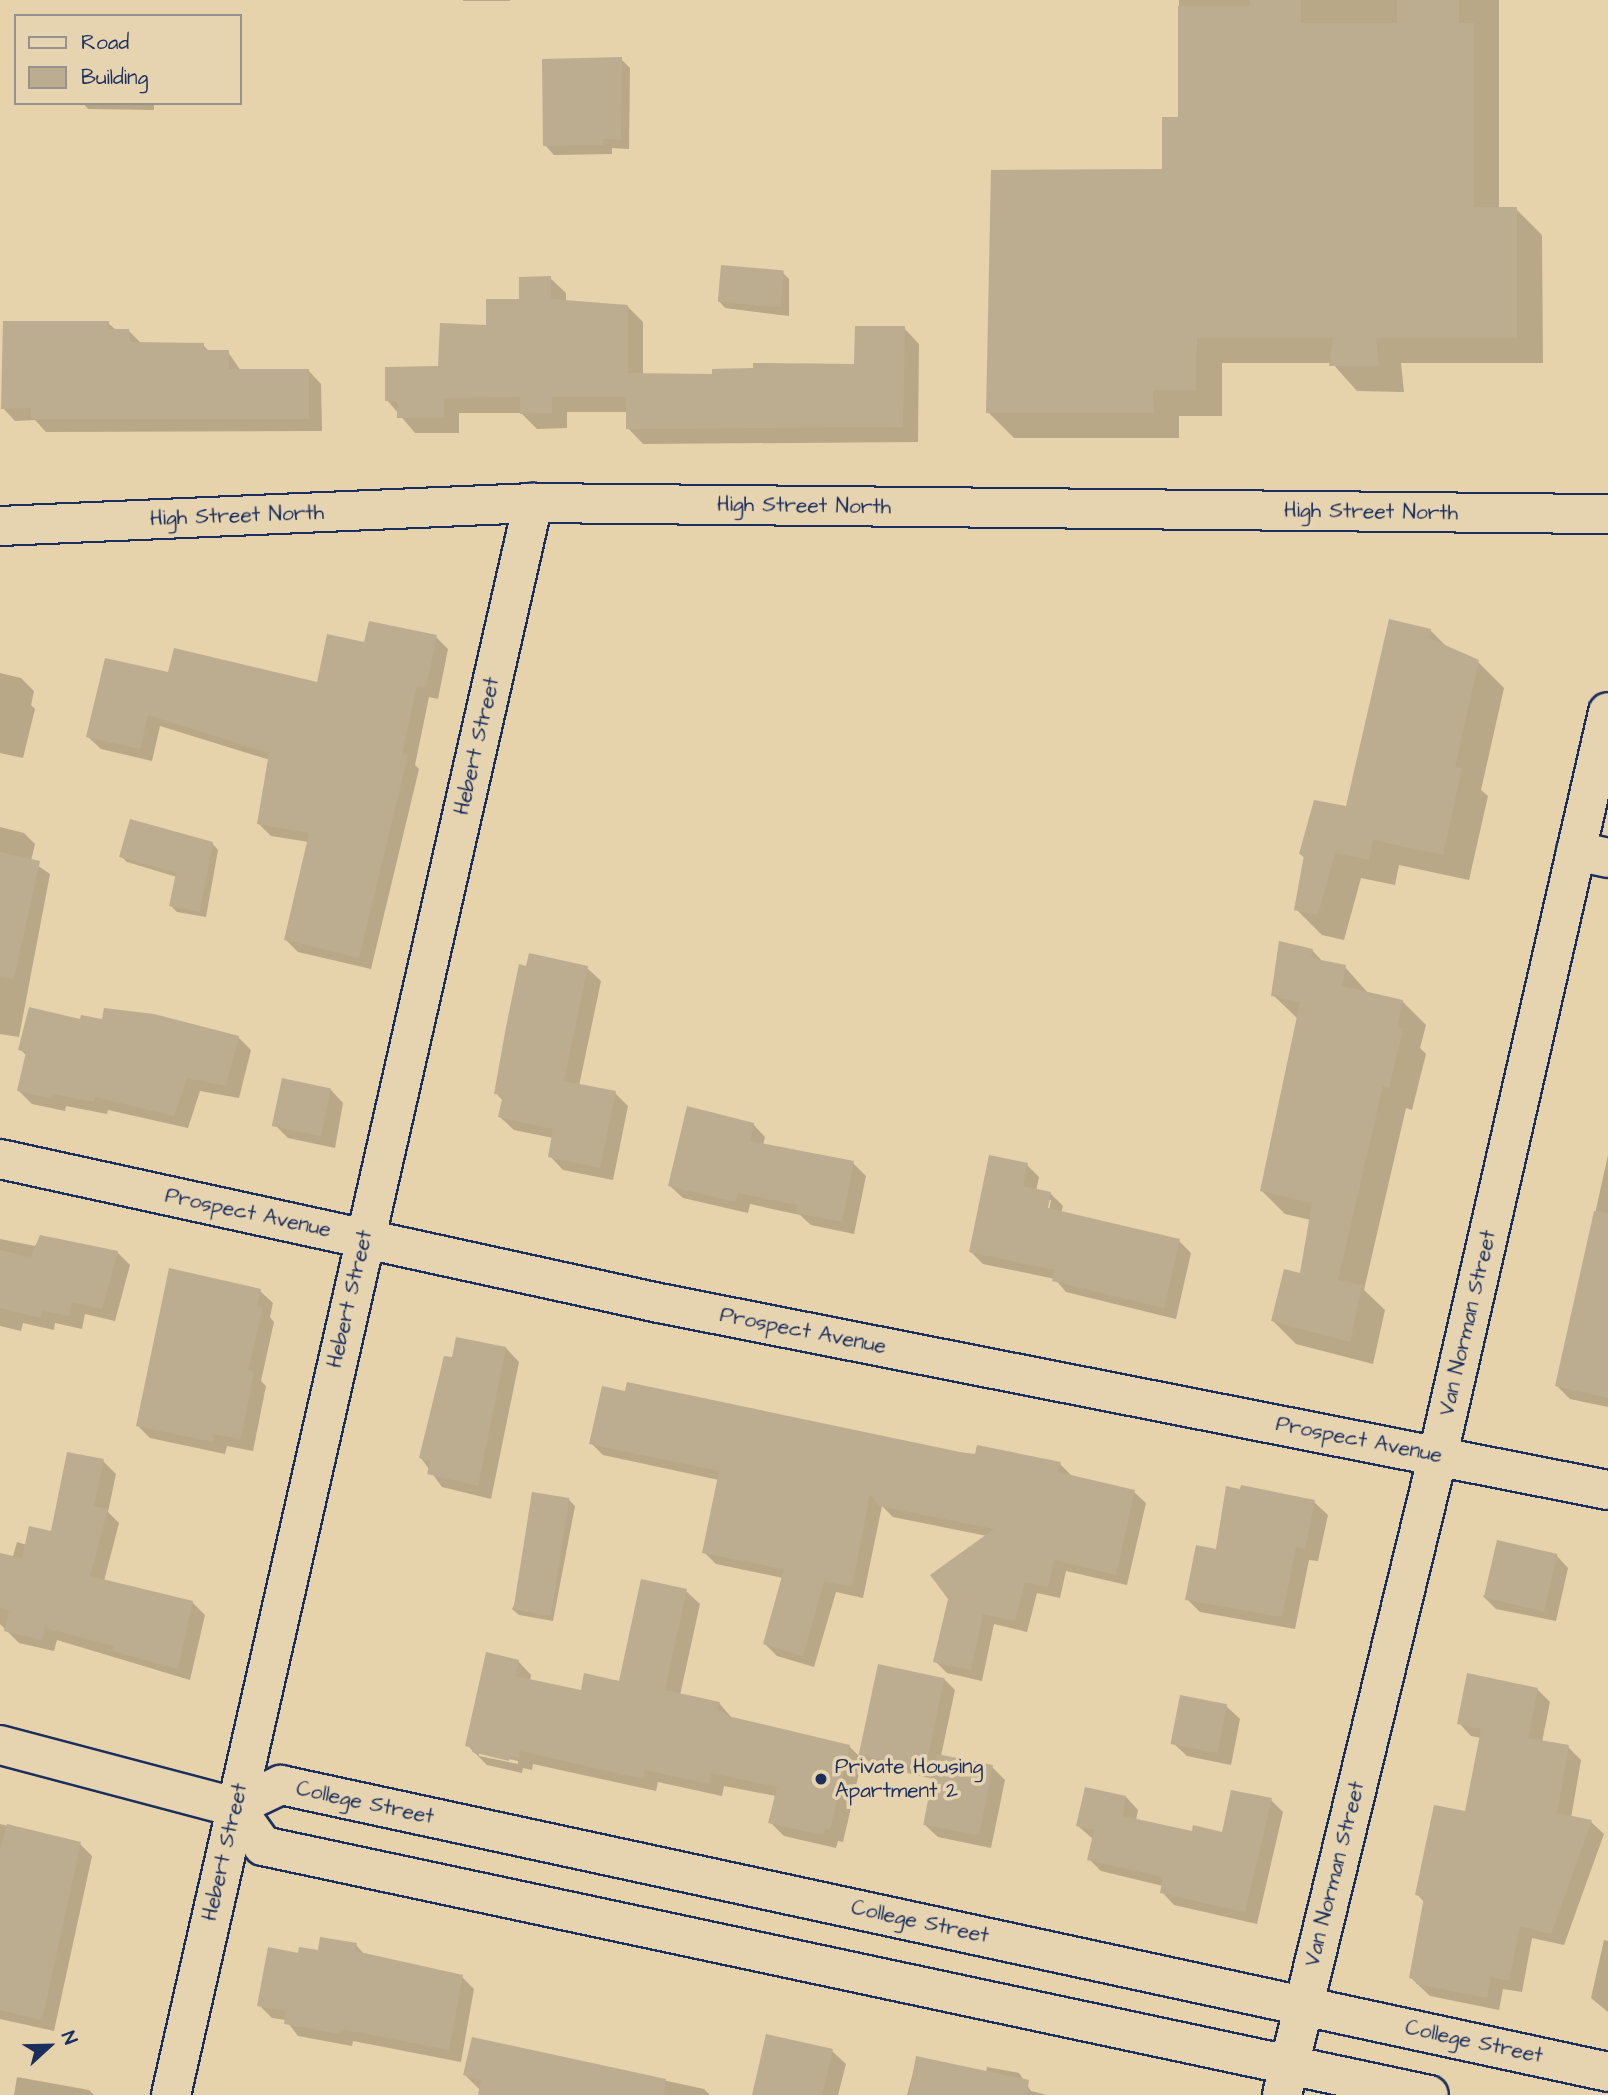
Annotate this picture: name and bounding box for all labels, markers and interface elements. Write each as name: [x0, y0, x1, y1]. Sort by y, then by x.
legend: [14, 14, 242, 105]
text: Road: [81, 28, 129, 57]
text: Building: [81, 63, 148, 92]
street label: High Street North: [717, 492, 891, 520]
street label: High Street North: [1284, 498, 1458, 526]
street label: High Street North: [150, 500, 324, 532]
street label: Hebert Street: [449, 675, 505, 817]
street label: Prospect Avenue: [163, 1183, 333, 1243]
street label: Hebert Street: [322, 1228, 378, 1370]
street label: Van Norman Street: [1434, 1228, 1502, 1418]
street label: Prospect Avenue: [718, 1303, 888, 1359]
street label: Prospect Avenue: [1274, 1412, 1444, 1468]
place label: Private Housing Apartment 2: [835, 1754, 983, 1804]
marker: Private Housing Apartment 2: [813, 1771, 829, 1787]
street label: College Street: [294, 1776, 436, 1830]
street label: Van Norman Street: [1300, 1779, 1370, 1969]
street label: Hebert Street: [197, 1781, 253, 1923]
street label: College Street: [849, 1895, 991, 1949]
north arrow: [14, 2011, 84, 2081]
street label: College Street: [1403, 2015, 1545, 2069]
text: N: [54, 2027, 84, 2049]

